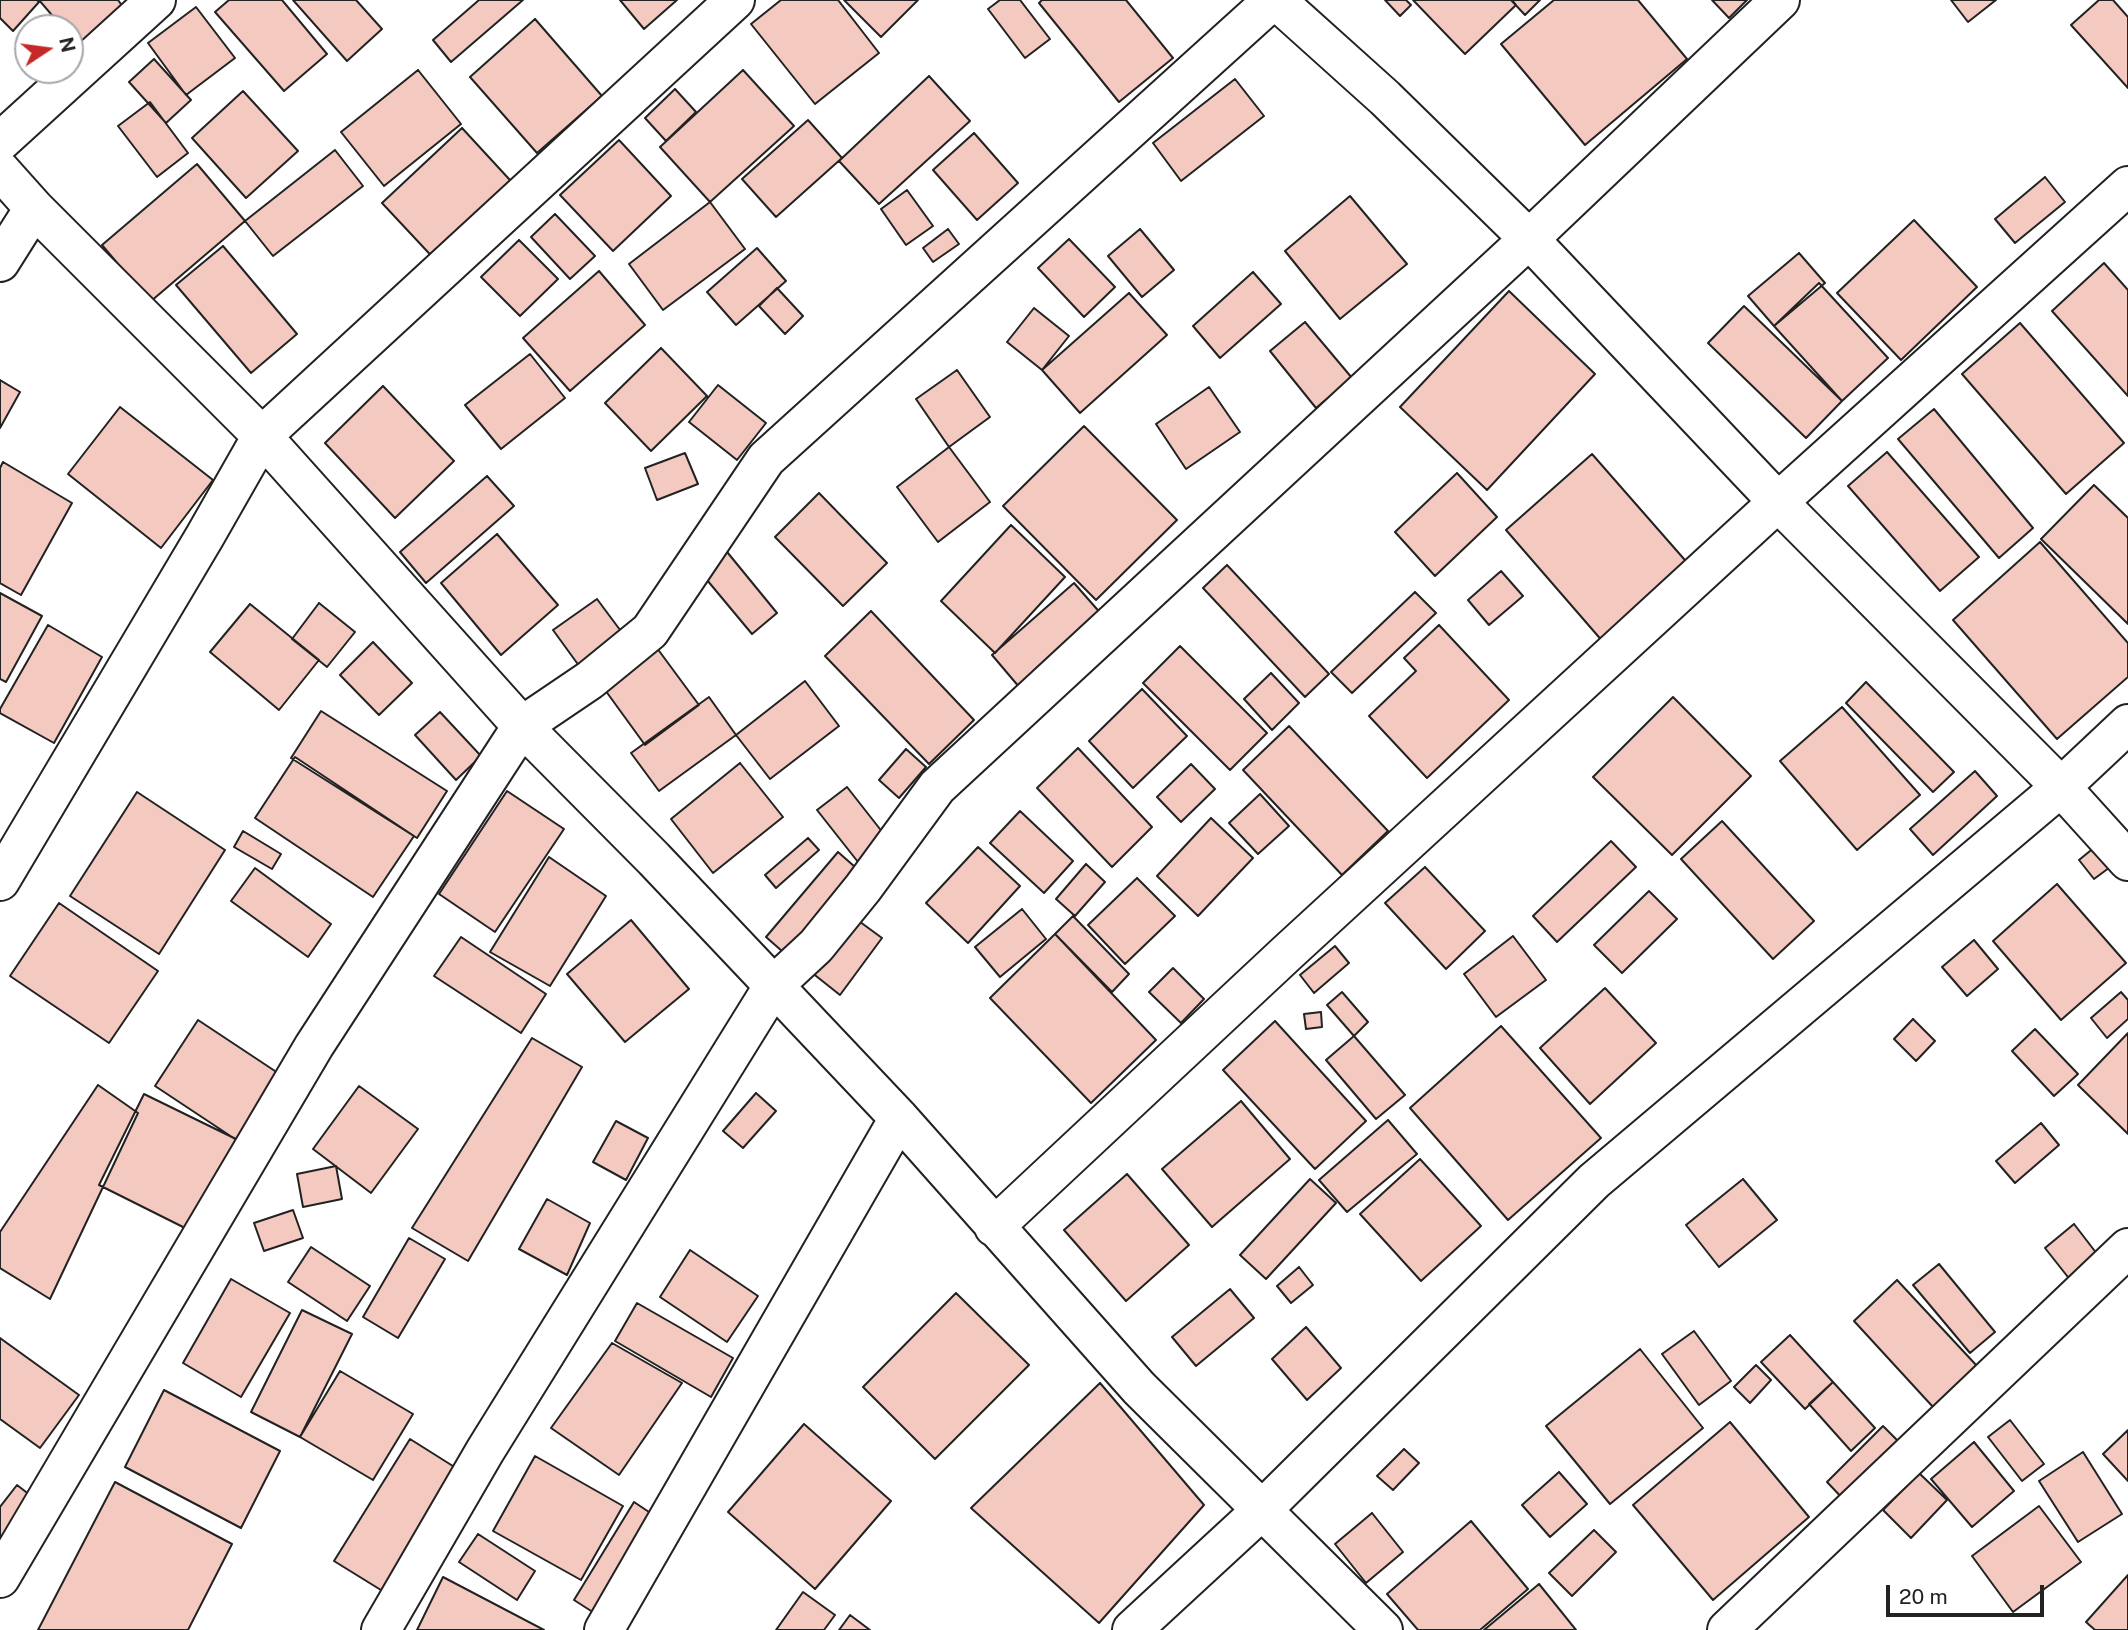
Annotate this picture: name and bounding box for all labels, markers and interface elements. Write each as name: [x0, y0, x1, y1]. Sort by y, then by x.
north arrow: [14, 14, 84, 84]
text: N: [55, 35, 80, 54]
scale bar: [1890, 1570, 2048, 1614]
text: 20 m: [1899, 1584, 1948, 1609]

